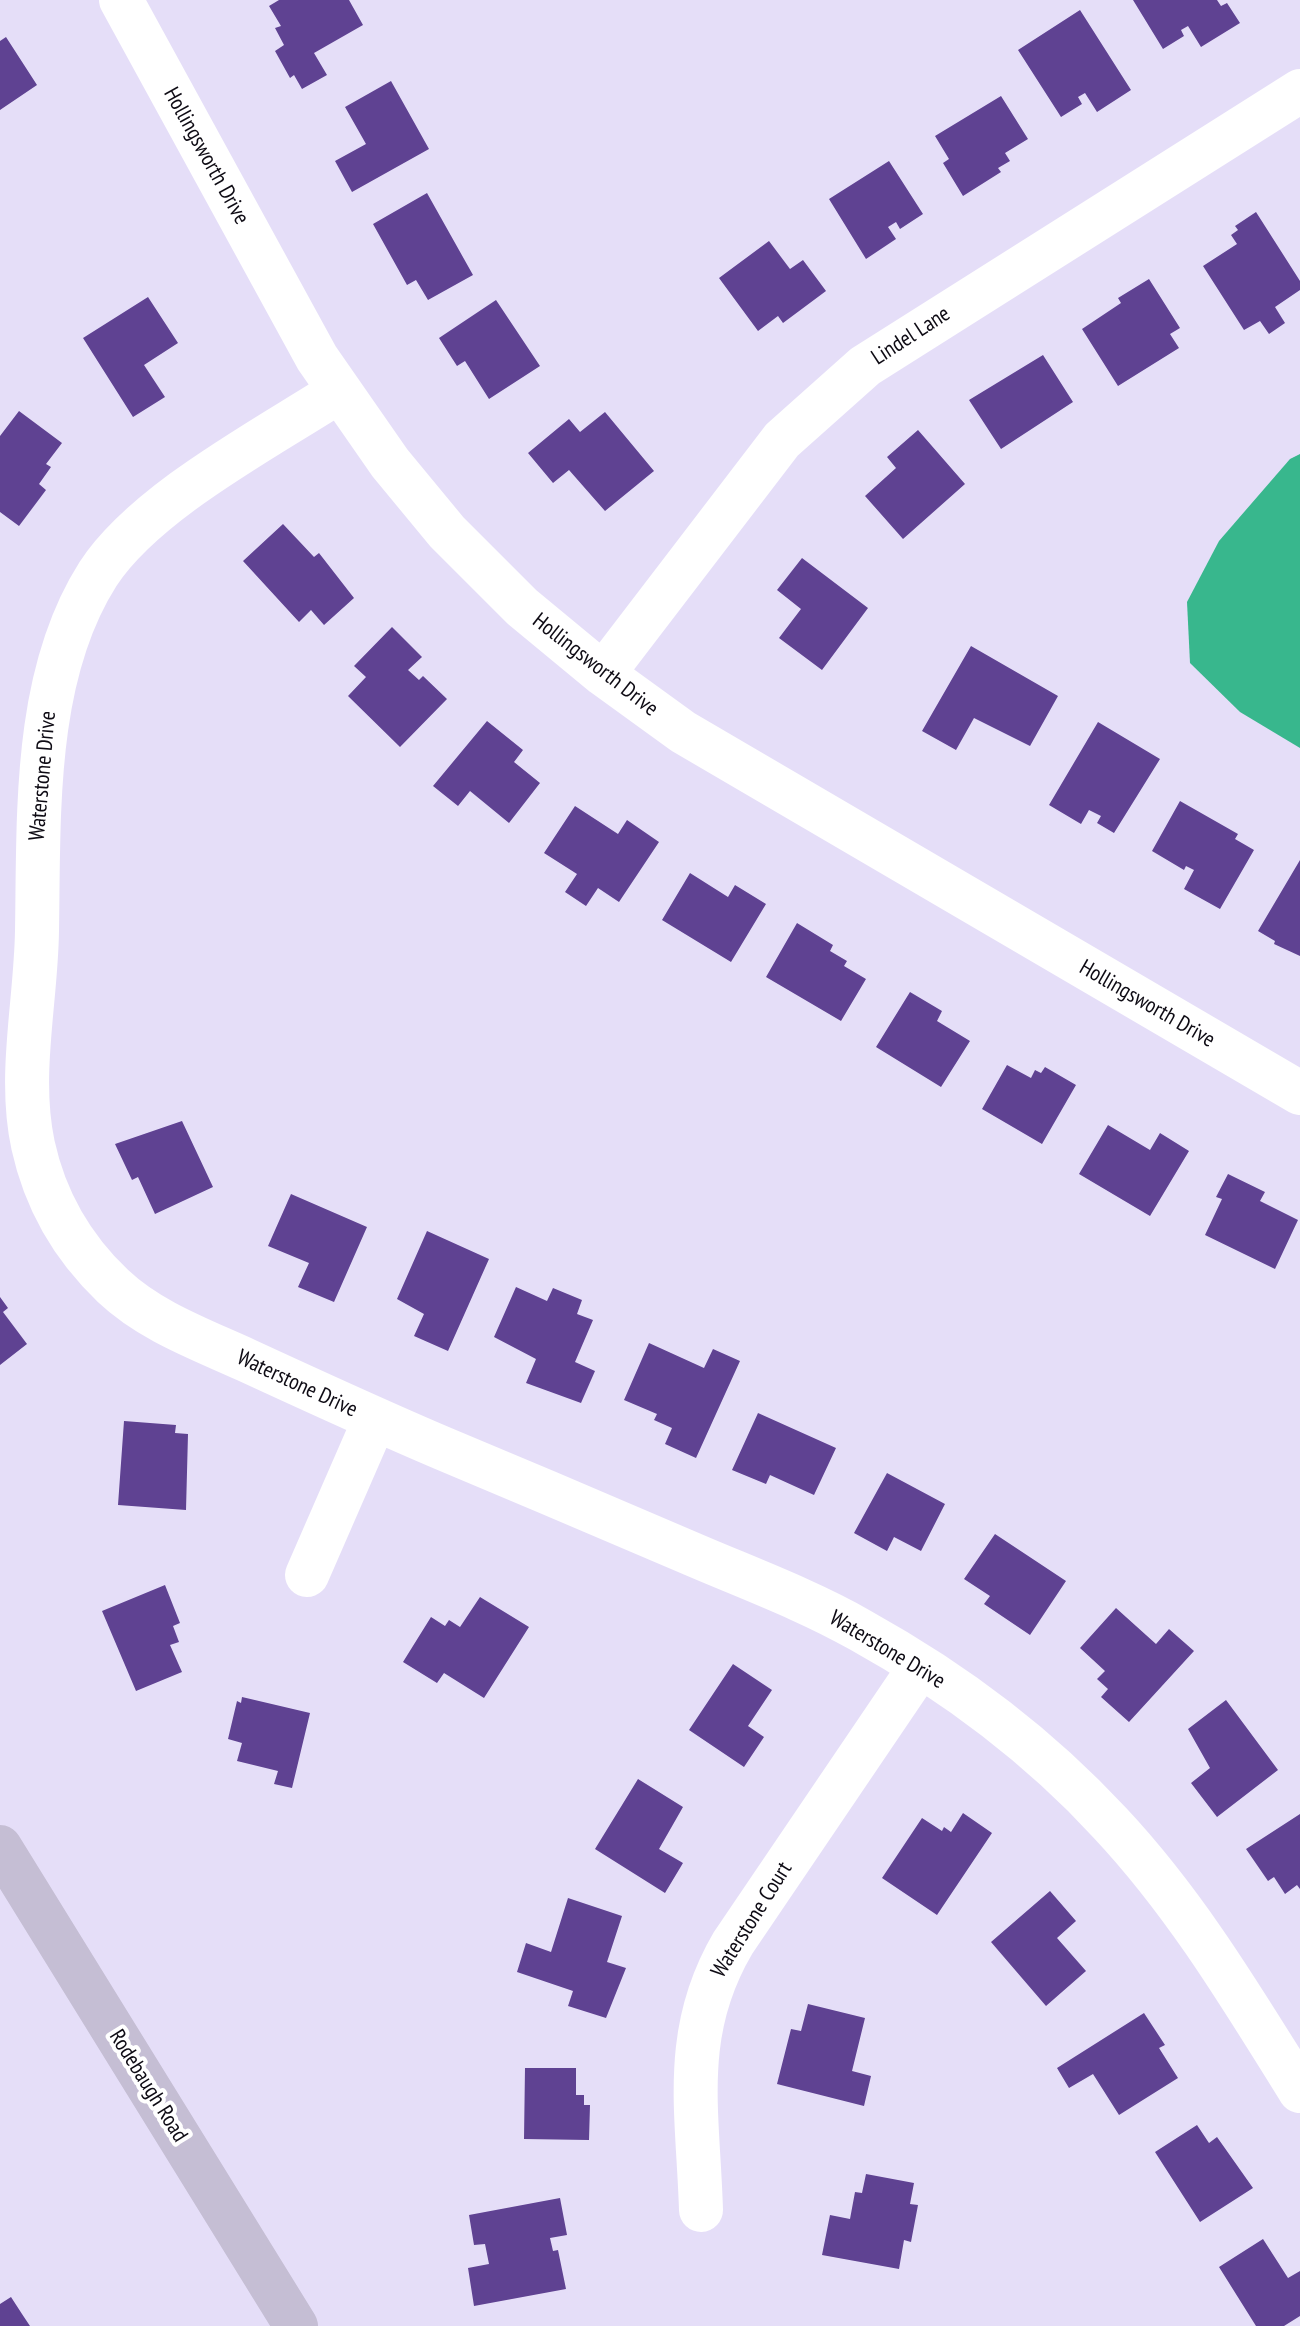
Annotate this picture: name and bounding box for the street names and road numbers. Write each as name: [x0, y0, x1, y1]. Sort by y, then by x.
street label: Hollingsworth Drive: [158, 83, 254, 229]
street label: Lindel Lane: [867, 301, 955, 371]
street label: Hollingsworth Drive: [527, 608, 663, 722]
street label: Waterstone Drive: [24, 710, 62, 842]
street label: Hollingsworth Drive: [1075, 955, 1219, 1053]
street label: Waterstone Drive: [233, 1345, 361, 1423]
street label: Waterstone Drive: [824, 1605, 950, 1695]
street label: Waterstone Court: [706, 1857, 798, 1983]
street label: Rodebaugh Road: [103, 2025, 193, 2147]

